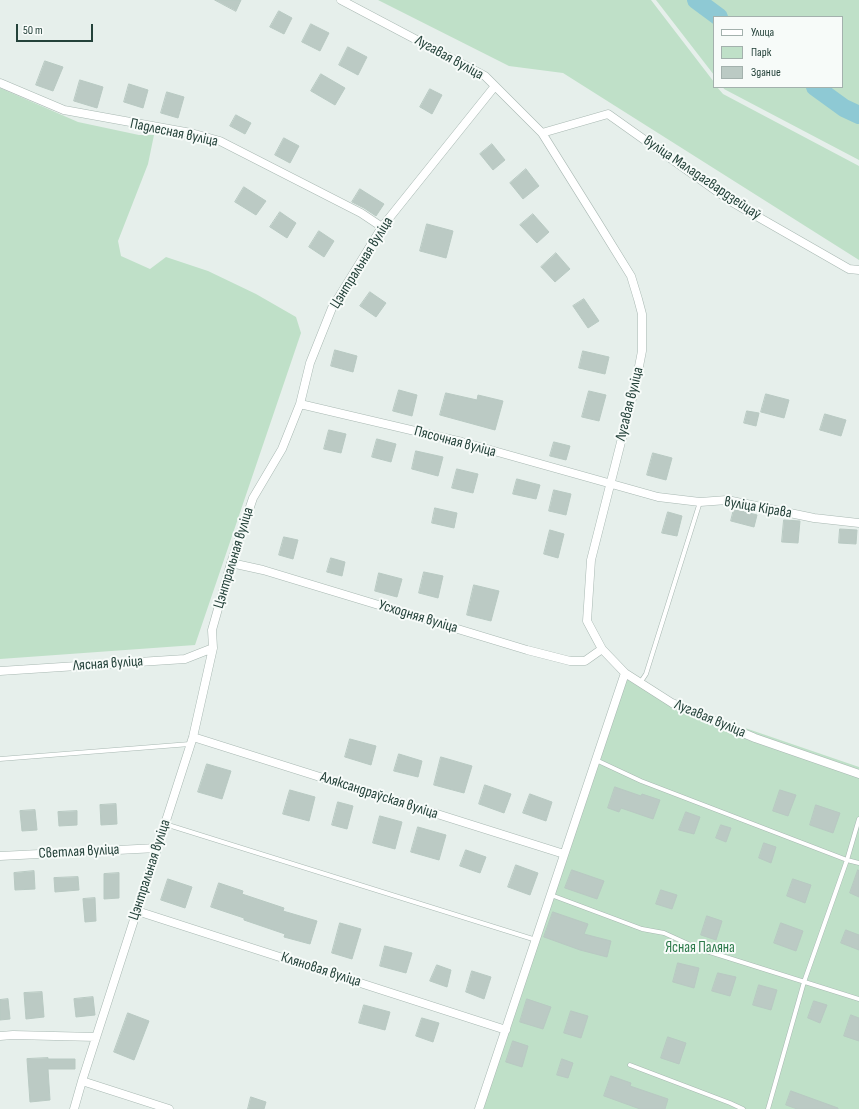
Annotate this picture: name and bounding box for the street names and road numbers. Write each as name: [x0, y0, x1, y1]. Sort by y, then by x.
street label: Лугавая вуліца: [412, 32, 486, 84]
street label: Падлесная вуліца: [128, 115, 220, 151]
street label: вуліца Маладагвардзейцаў: [640, 132, 764, 224]
street label: Цэнтральная вуліца: [327, 214, 397, 312]
street label: Лугавая вуліца: [612, 365, 648, 443]
street label: Пясочная вуліца: [412, 422, 498, 462]
street label: вуліца Кірава: [723, 493, 793, 523]
street label: Цэнтральная вуліца: [210, 505, 258, 611]
street label: Усходняя вуліца: [376, 596, 460, 638]
street label: Лясная вуліца: [72, 653, 144, 675]
street label: Лугавая вуліца: [672, 696, 748, 742]
street label: Аляксандраўская вуліца: [318, 768, 440, 824]
street label: Цэнтральная вуліца: [125, 817, 175, 923]
street label: Светлая вуліца: [38, 841, 120, 863]
street label: Кляновая вуліца: [279, 949, 363, 991]

